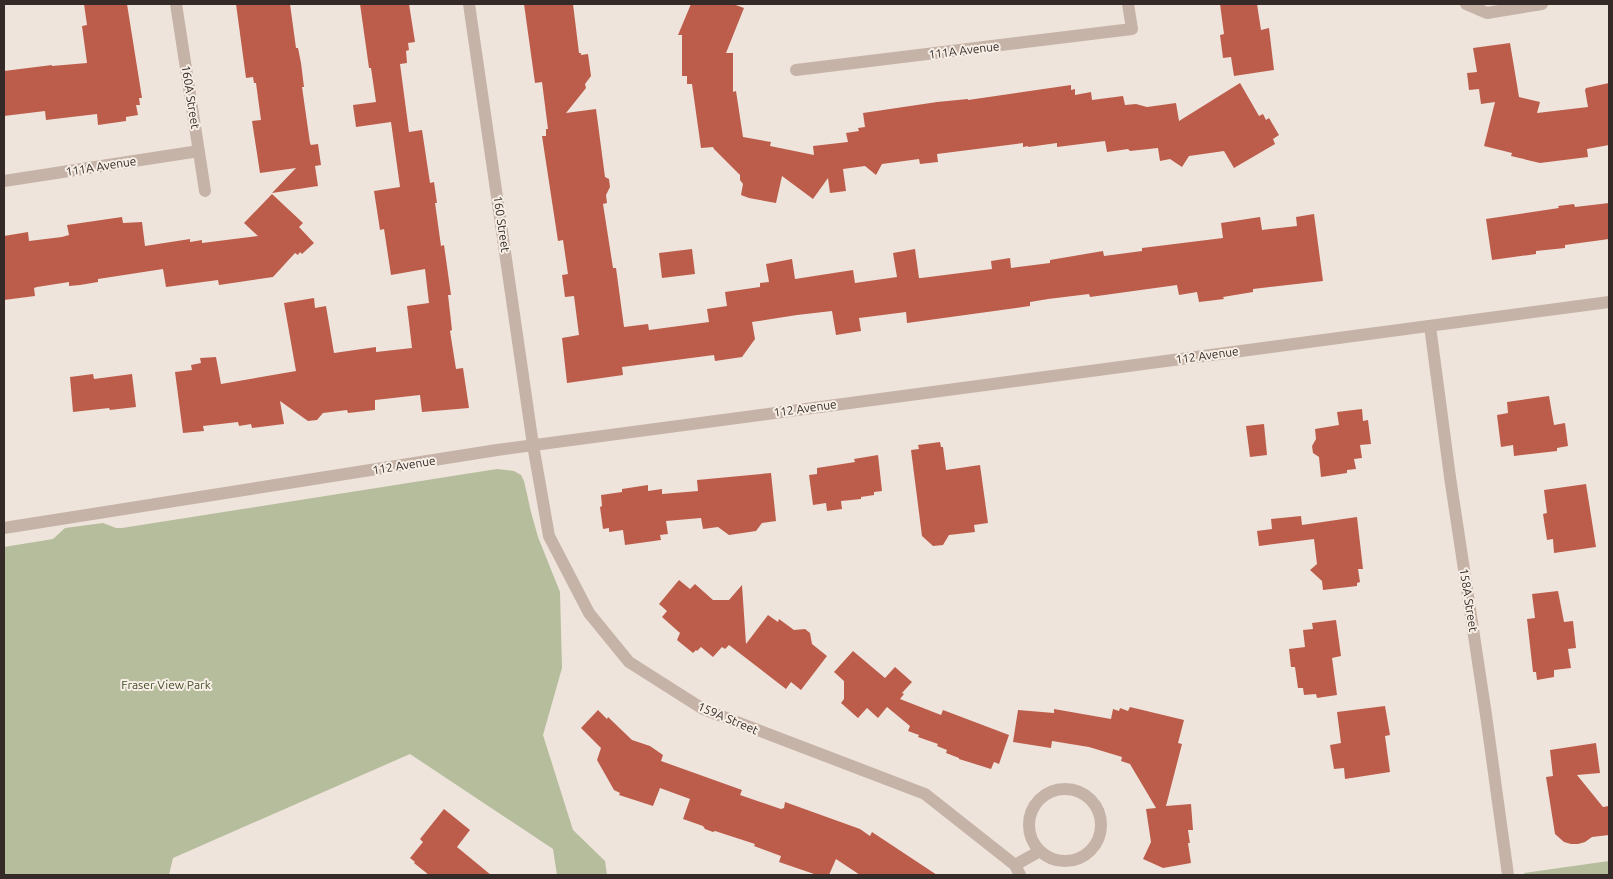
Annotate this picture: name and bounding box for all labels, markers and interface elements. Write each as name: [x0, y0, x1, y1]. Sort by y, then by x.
street label: 111A Avenue: [928, 39, 1000, 61]
street label: 160A Street: [180, 64, 202, 130]
street label: 111A Avenue: [65, 154, 137, 178]
street label: 160 Street: [492, 195, 512, 253]
street label: 112 Avenue: [1175, 344, 1239, 366]
street label: 112 Avenue: [773, 397, 837, 419]
street label: 112 Avenue: [372, 454, 436, 476]
street label: 158A Street: [1458, 567, 1480, 633]
park label: Fraser View Park: [121, 678, 211, 691]
street label: 159A Street: [696, 699, 760, 737]

